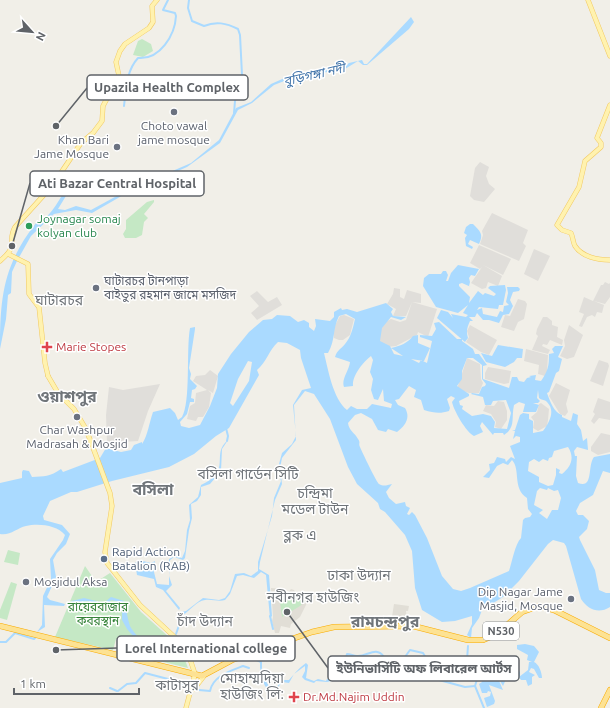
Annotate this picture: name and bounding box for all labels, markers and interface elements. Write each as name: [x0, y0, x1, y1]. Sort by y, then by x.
north arrow: [12, 12, 52, 52]
text: N: [34, 30, 48, 43]
water label: বুড়িগঙ্গা নদী: [282, 60, 349, 89]
callout: Upazila Health Complex: [87, 75, 248, 100]
text: Upazila Health Complex: [94, 80, 240, 94]
marker: Choto vawal jame mosque: [169, 107, 179, 117]
place label: Choto vawal jame mosque: [137, 119, 210, 146]
place label: Khan Bari Jame Mosque: [34, 133, 109, 160]
marker: Khan Bari Jame Mosque: [112, 142, 122, 152]
callout: Ati Bazar Central Hospital: [30, 171, 204, 196]
text: Ati Bazar Central Hospital: [38, 176, 196, 190]
place label: Joynagar somaj kolyan club: [37, 212, 121, 239]
marker: Joynagar somaj kolyan club: [24, 221, 34, 231]
place label: ঘাটারচর টানপাড়া বাইতুর রহমান জামে মসজিদ: [103, 273, 237, 303]
marker: ঘাটারচর টানপাড়া বাইতুর রহমান জামে মসজিদ: [91, 283, 101, 293]
district label: ঘাটারচর: [34, 292, 84, 308]
place label: Marie Stopes: [56, 340, 126, 353]
marker: Marie Stopes: [41, 341, 53, 353]
district label: ওয়াশপুর: [37, 387, 97, 407]
marker: Char Washpur Madrasah & Mosjid: [72, 412, 82, 422]
place label: Char Washpur Madrasah & Mosjid: [26, 423, 128, 450]
district label: বসিলা গার্ডেন সিটি: [196, 465, 299, 482]
district label: বসিলা: [131, 480, 174, 498]
district label: চন্দ্রিমা মডেল টাউন: [281, 485, 349, 517]
district label: ব্লক এ: [283, 527, 316, 543]
place label: Rapid Action Batalion (RAB): [112, 545, 190, 573]
marker: Rapid Action Batalion (RAB): [99, 554, 109, 564]
district label: ঢাকা উদ্যান: [326, 567, 391, 583]
place label: Mosjidul Aksa: [34, 575, 108, 588]
marker: Mosjidul Aksa: [21, 577, 31, 587]
place label: Dip Nagar Jame Masjid, Mosque: [478, 585, 563, 612]
district label: নবীনগর হাউজিং: [266, 589, 359, 605]
marker: Dip Nagar Jame Masjid, Mosque: [566, 594, 576, 604]
park label: রায়েরবাজার কবরস্থান: [67, 600, 129, 628]
district label: চাঁদ উদ্যান: [176, 612, 233, 629]
district label: রামচন্দ্রপুর: [350, 612, 420, 632]
road number: N530: [483, 622, 519, 640]
callout: Lorel International college: [117, 636, 295, 661]
text: Lorel International college: [125, 641, 287, 655]
callout: ইউনিভার্সিটি অফ লিবারেল আর্টস: [328, 656, 519, 681]
text: ইউনিভার্সিটি অফ লিবারেল আর্টস: [335, 660, 512, 675]
scale bar: [14, 670, 139, 696]
district label: মোহাম্মদিয়া হাউজিং লি:: [219, 670, 284, 702]
text: 1 km: [20, 677, 46, 690]
district label: কাটাসুর: [154, 677, 199, 694]
place label: Dr.Md.Najim Uddin: [303, 690, 405, 703]
marker: Dr.Md.Najim Uddin: [288, 691, 300, 703]

